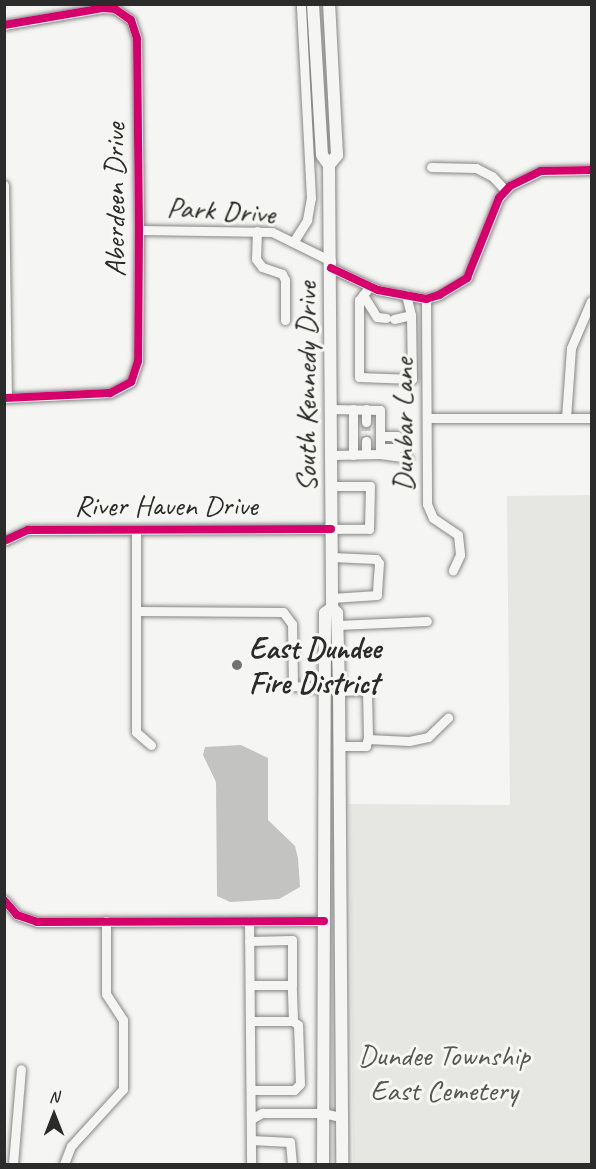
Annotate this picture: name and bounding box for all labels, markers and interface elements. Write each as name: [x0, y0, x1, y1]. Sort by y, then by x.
street label: Aberdeen Drive: [96, 123, 132, 277]
street label: Park Drive: [166, 188, 276, 232]
street label: South Kennedy Drive: [288, 282, 324, 492]
street label: Dunbar Lane: [385, 358, 421, 492]
street label: River Haven Drive: [74, 487, 258, 523]
place label: East Dundee Fire District: [249, 630, 381, 700]
marker: East Dundee Fire District: [230, 658, 244, 672]
park label: Dundee Township East Cemetery: [358, 1037, 530, 1108]
north arrow: [24, 1085, 84, 1145]
text: N: [49, 1087, 59, 1107]

